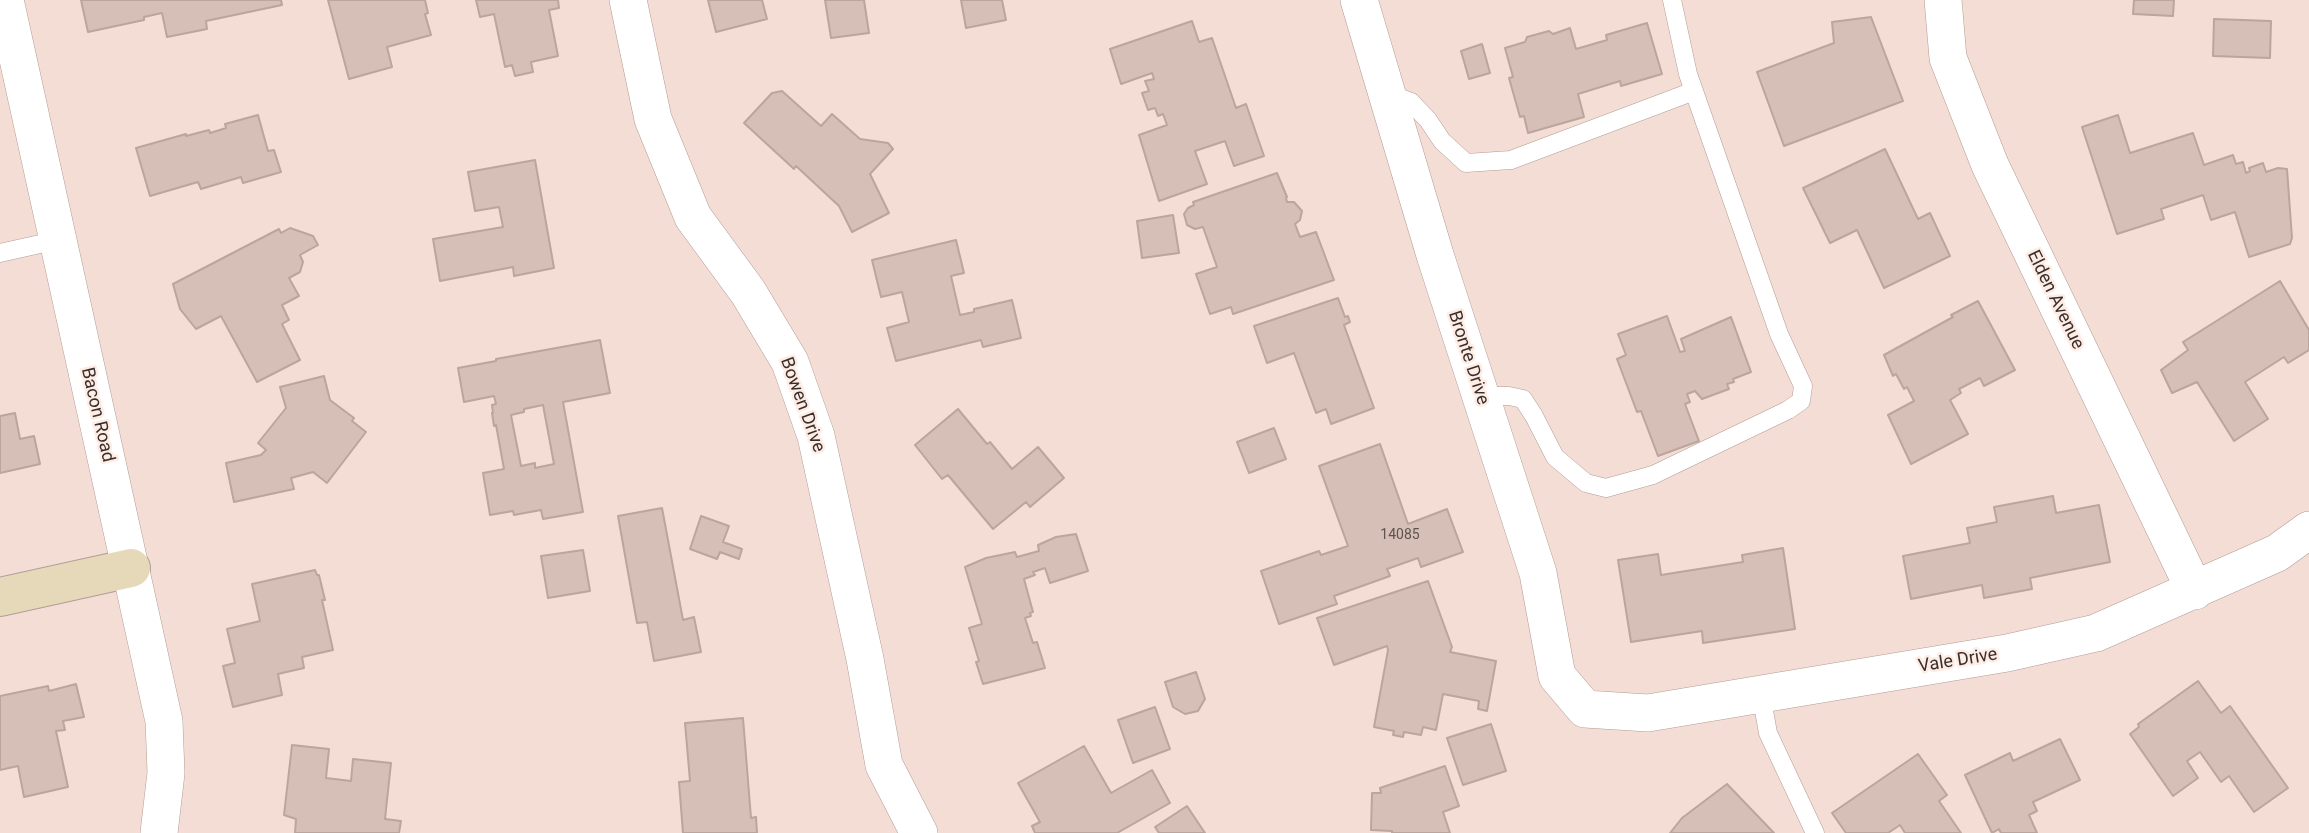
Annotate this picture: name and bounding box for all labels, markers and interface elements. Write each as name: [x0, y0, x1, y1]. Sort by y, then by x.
street label: Elden Avenue: [2022, 247, 2088, 353]
street label: Bronte Drive: [1443, 308, 1493, 408]
street label: Bowen Drive: [775, 355, 829, 455]
street label: Bacon Road: [76, 366, 118, 464]
house number: 14085: [1380, 527, 1420, 543]
street label: Vale Drive: [1917, 644, 1999, 678]

